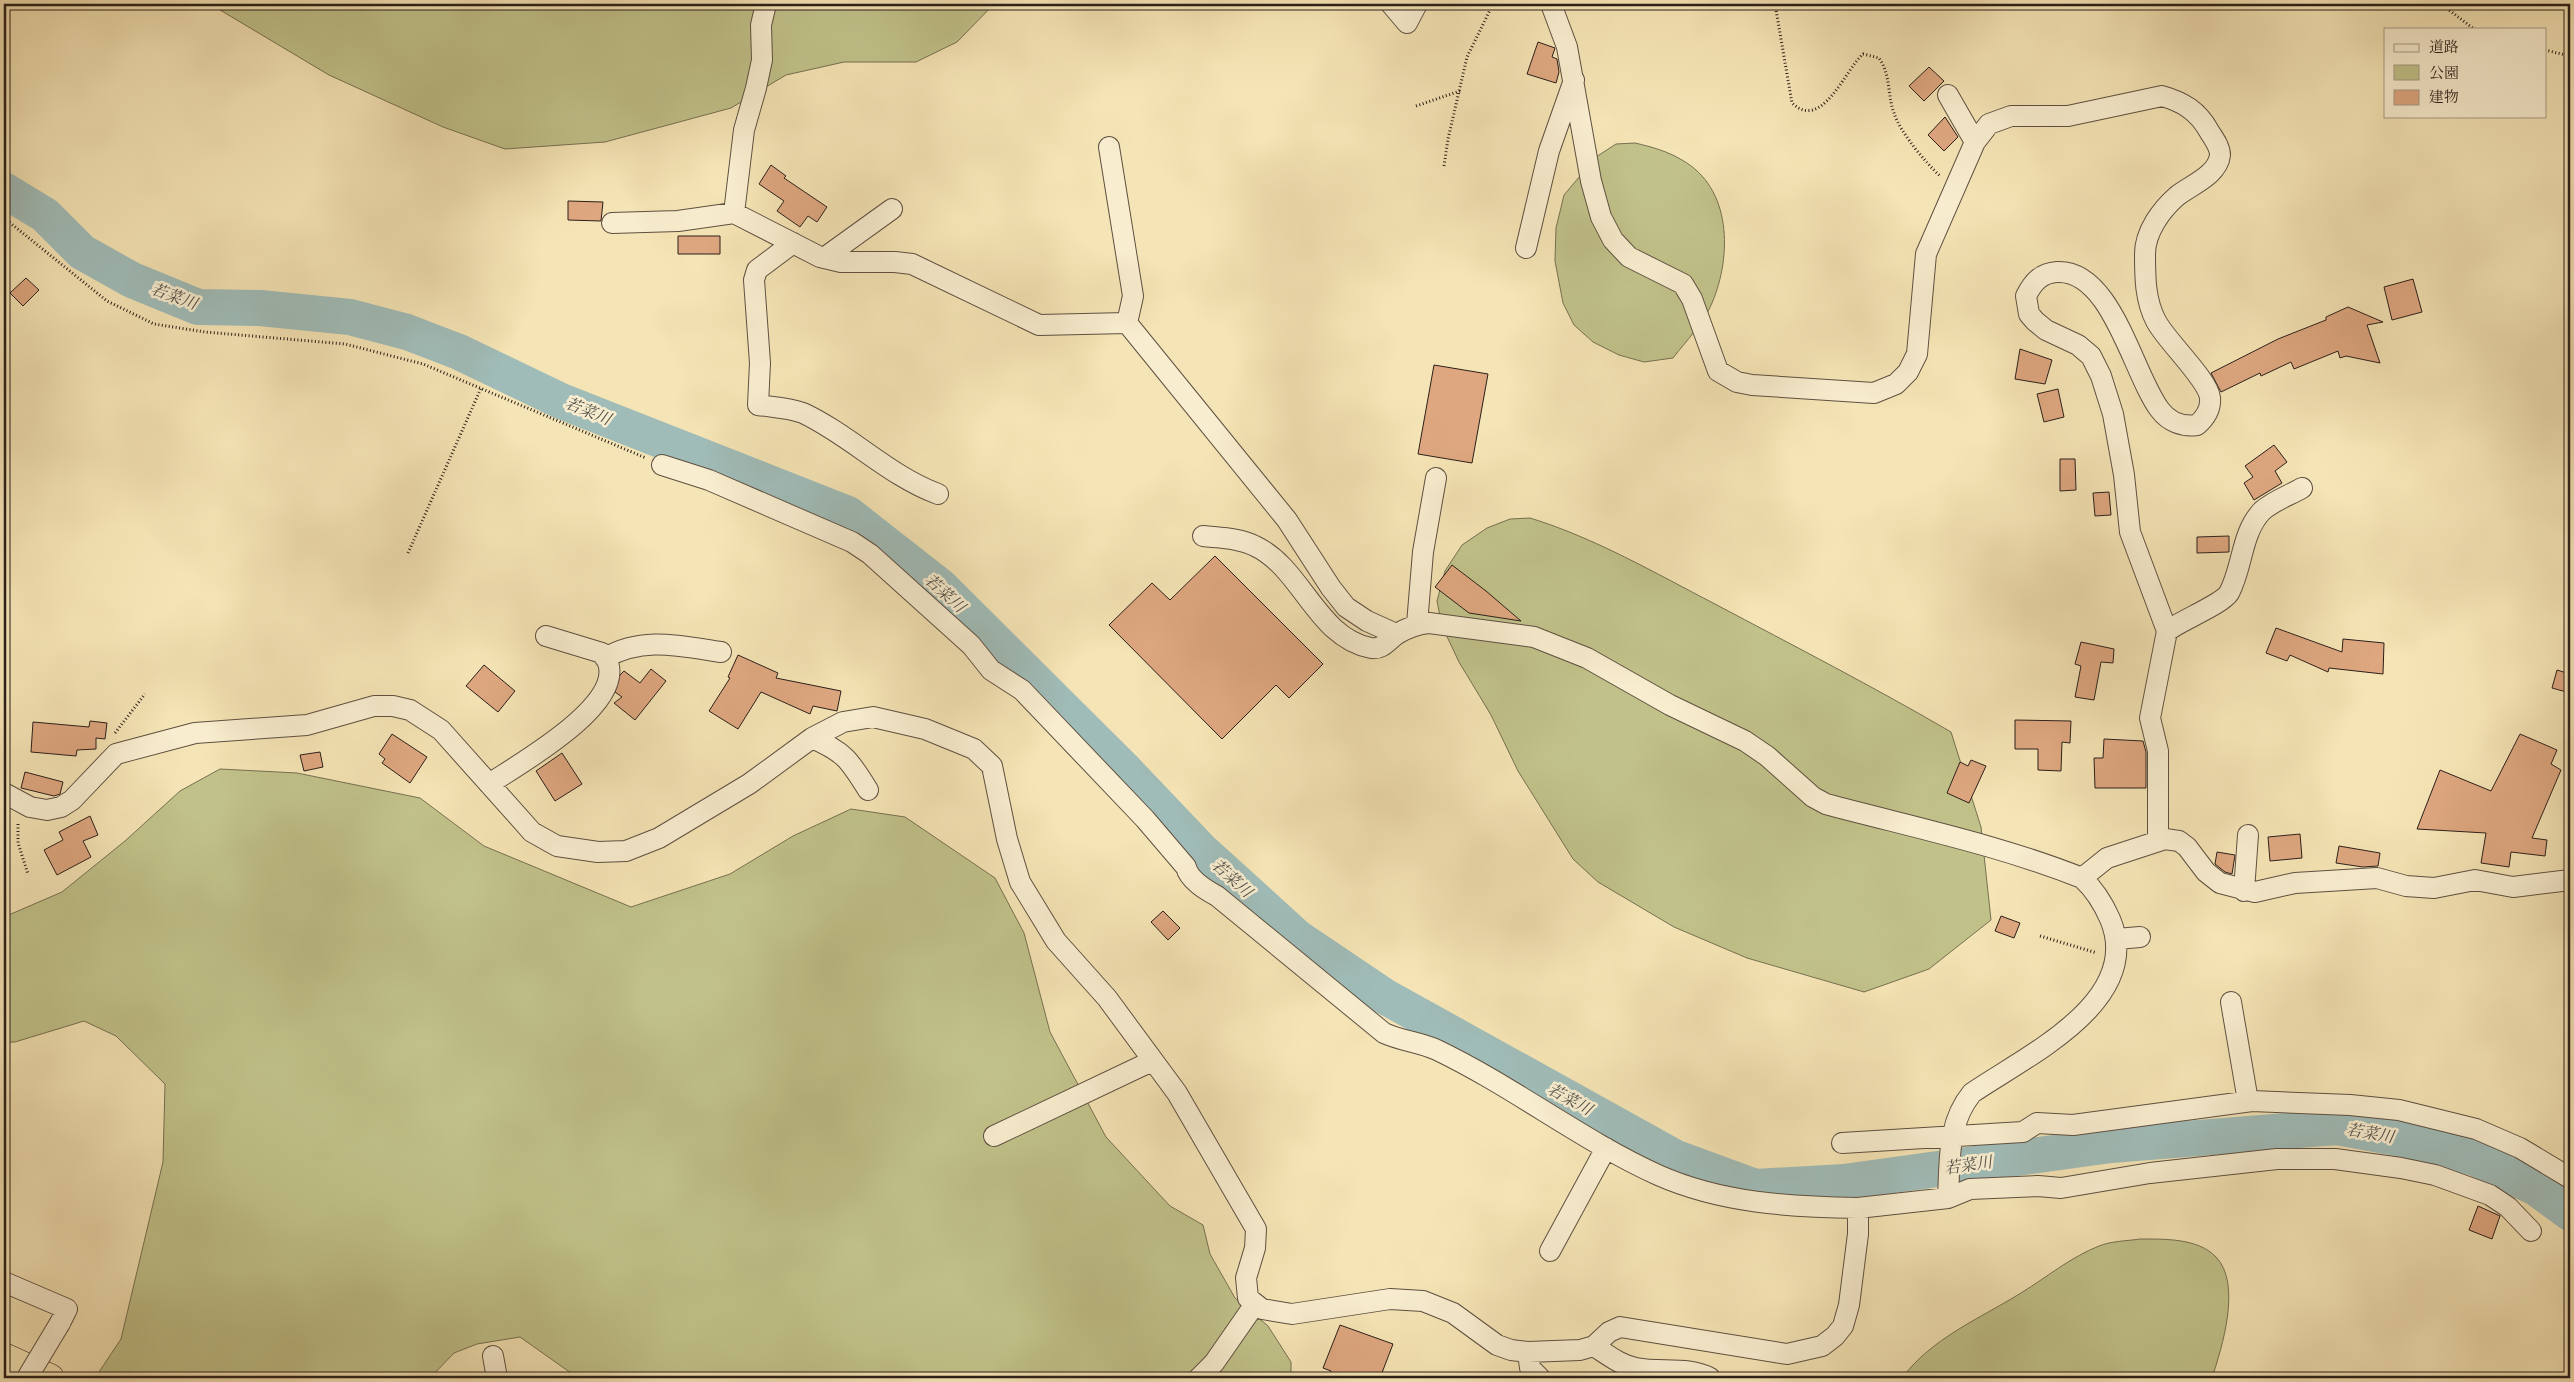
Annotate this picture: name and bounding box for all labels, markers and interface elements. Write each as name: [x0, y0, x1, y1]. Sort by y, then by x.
legend: [2384, 28, 2546, 118]
text: 道路: [2429, 38, 2459, 56]
text: 公園: [2429, 64, 2459, 82]
text: 建物: [2429, 88, 2459, 106]
water label: 若菜川: [148, 279, 202, 314]
water label: 若菜川: [562, 393, 616, 430]
water label: 若菜川: [921, 570, 971, 617]
water label: 若菜川: [1208, 855, 1258, 902]
water label: 若菜川: [1544, 1079, 1597, 1120]
water label: 若菜川: [2345, 1119, 2397, 1147]
water label: 若菜川: [1943, 1152, 1995, 1178]

